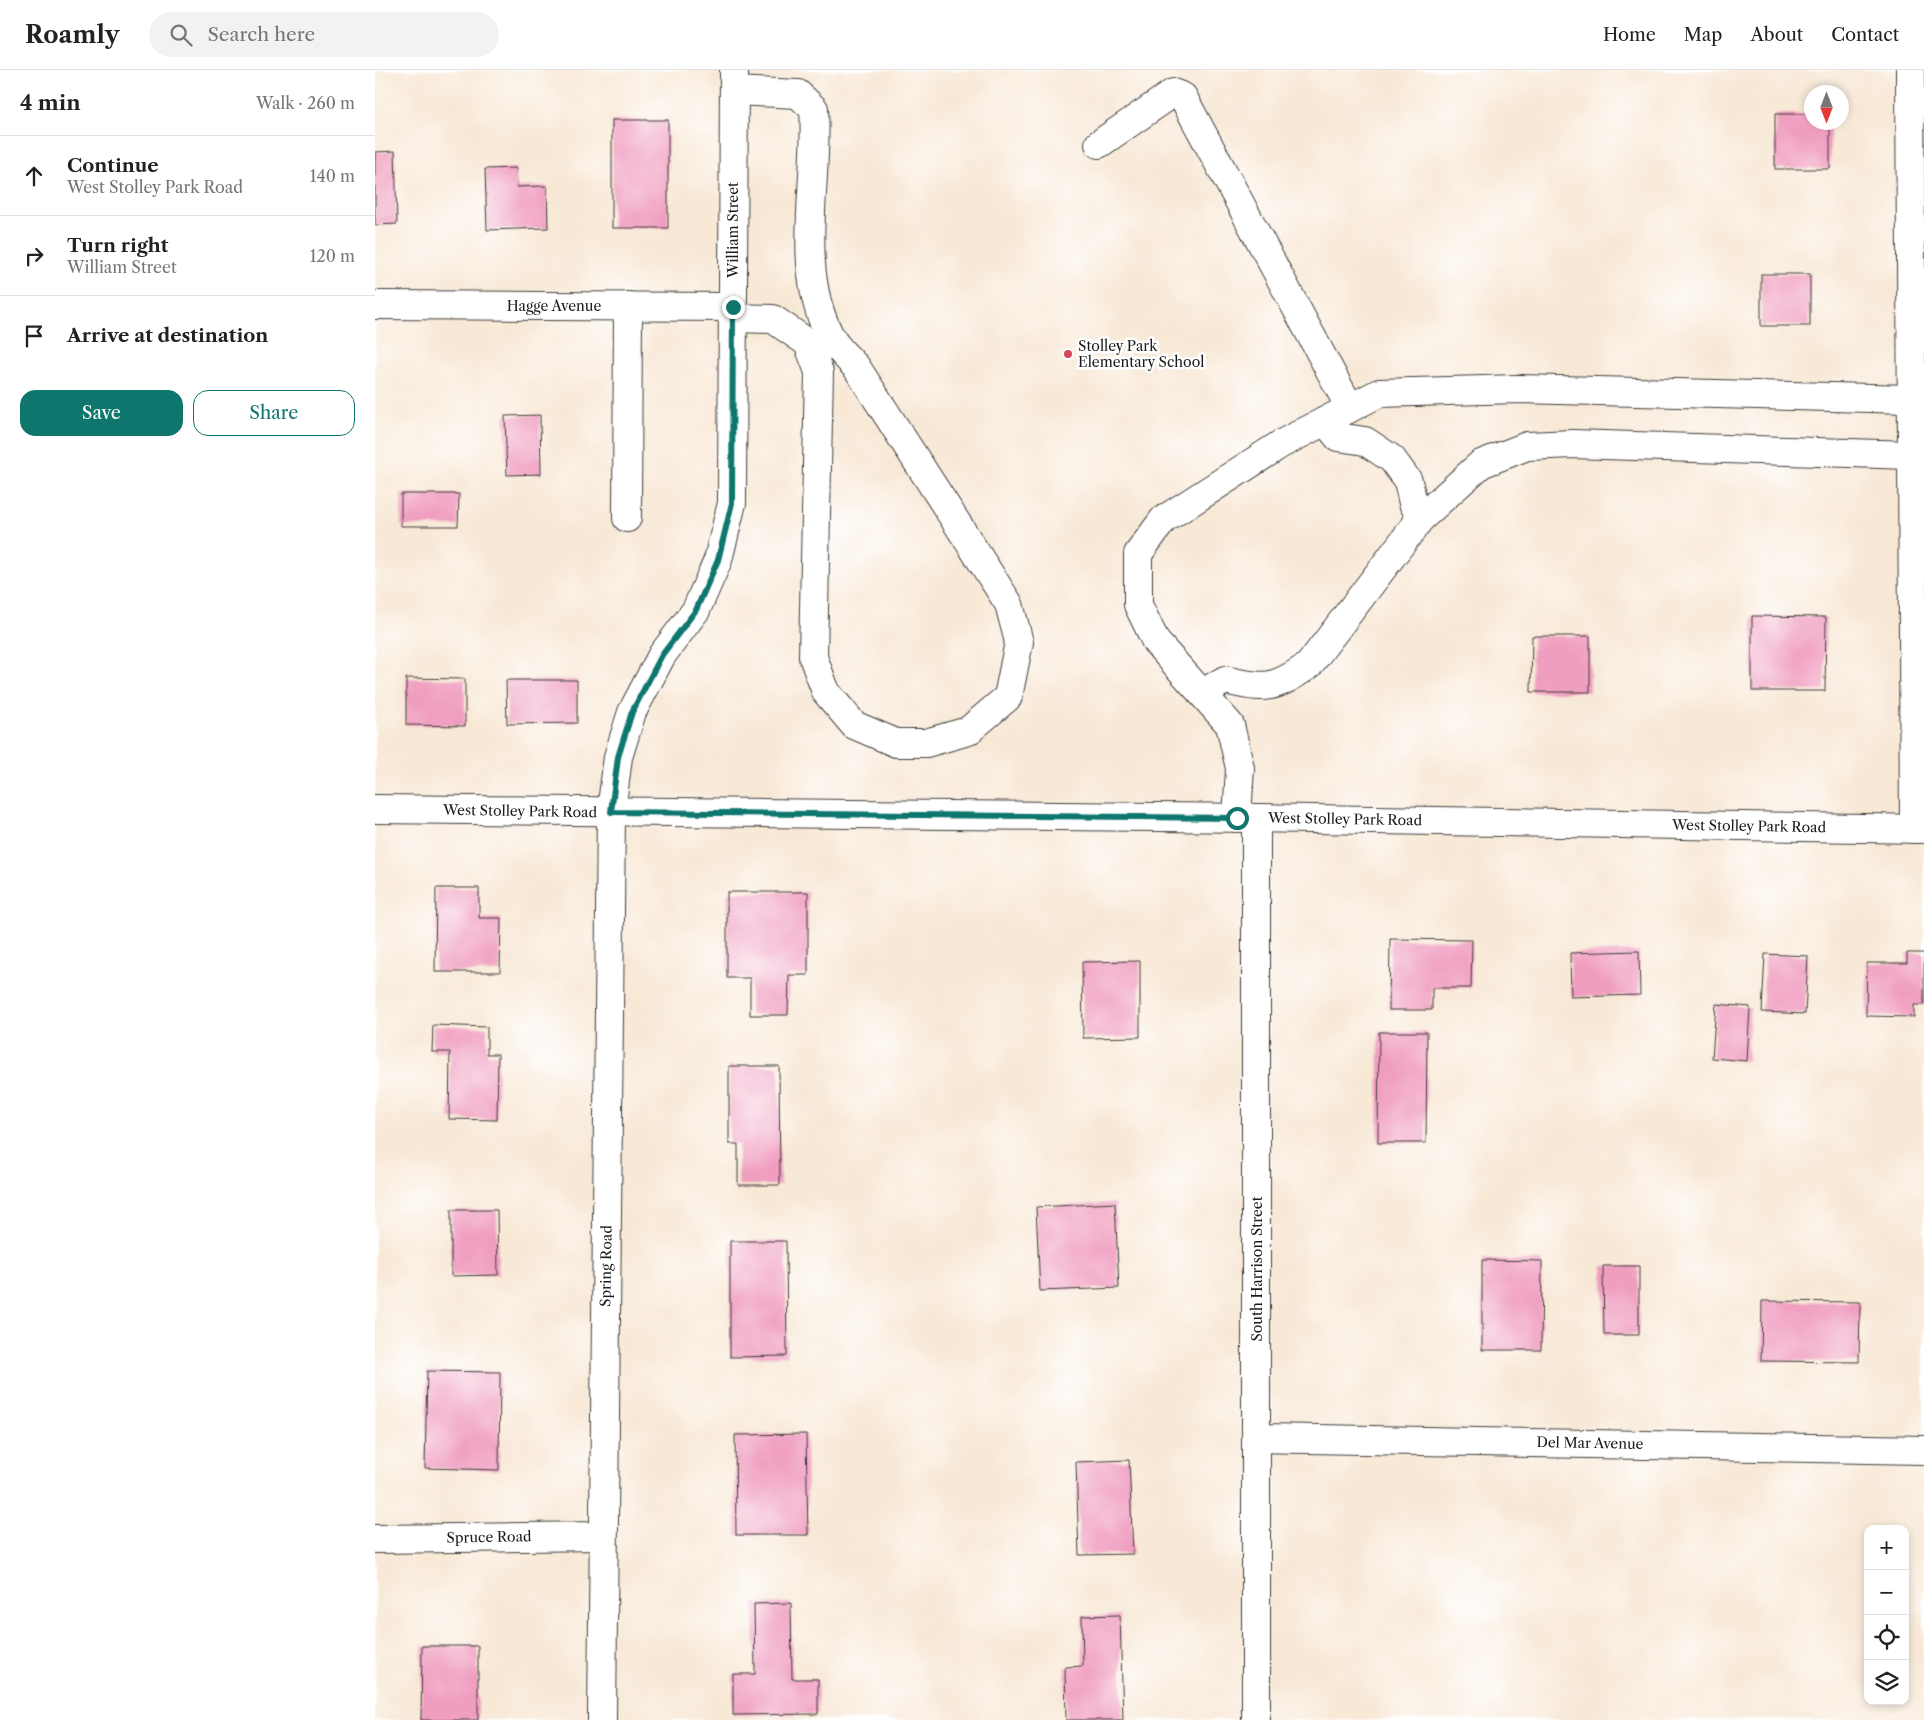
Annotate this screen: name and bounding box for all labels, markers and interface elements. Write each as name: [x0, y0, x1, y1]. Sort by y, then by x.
search box: [149, 12, 499, 57]
text: Roamly: [25, 20, 119, 49]
icon: search: [167, 21, 195, 49]
text: Search here: [207, 23, 315, 46]
text: Home: [1603, 24, 1656, 46]
text: Map: [1684, 24, 1722, 46]
text: About: [1750, 24, 1803, 46]
text: Contact: [1831, 24, 1899, 46]
north arrow: [1804, 85, 1849, 130]
text: 4 min: [20, 90, 81, 115]
text: Walk · 260 m: [256, 93, 355, 113]
text: Continue: [67, 154, 159, 177]
icon: ahead: [20, 162, 48, 190]
text: 140 m: [310, 166, 355, 186]
text: West Stolley Park Road: [67, 177, 243, 197]
street label: William Street: [724, 182, 742, 279]
text: Turn right: [67, 234, 168, 257]
icon: right: [20, 242, 48, 270]
text: 120 m: [310, 246, 355, 266]
text: William Street: [67, 257, 177, 277]
route end: [722, 296, 745, 319]
street label: Hagge Avenue: [507, 297, 602, 315]
icon: arrive: [20, 322, 48, 350]
text: Arrive at destination: [67, 324, 268, 347]
place label: Stolley Park Elementary School: [1078, 337, 1204, 371]
marker: Stolley Park Elementary School: [1062, 348, 1074, 360]
button: Save: [20, 390, 183, 436]
button: Share: [193, 390, 355, 436]
street label: West Stolley Park Road: [442, 801, 598, 821]
route start: [1226, 807, 1249, 830]
street label: West Stolley Park Road: [1267, 809, 1423, 829]
street label: West Stolley Park Road: [1671, 816, 1827, 836]
street label: South Harrison Street: [1248, 1196, 1266, 1342]
street label: Spring Road: [596, 1225, 616, 1307]
street label: Del Mar Avenue: [1536, 1433, 1644, 1453]
map controls: [1864, 1525, 1909, 1705]
button: +: [1864, 1525, 1909, 1570]
street label: Spruce Road: [446, 1527, 532, 1547]
button: −: [1864, 1570, 1909, 1615]
button: locate: [1864, 1615, 1909, 1660]
button: layers: [1864, 1660, 1909, 1705]

